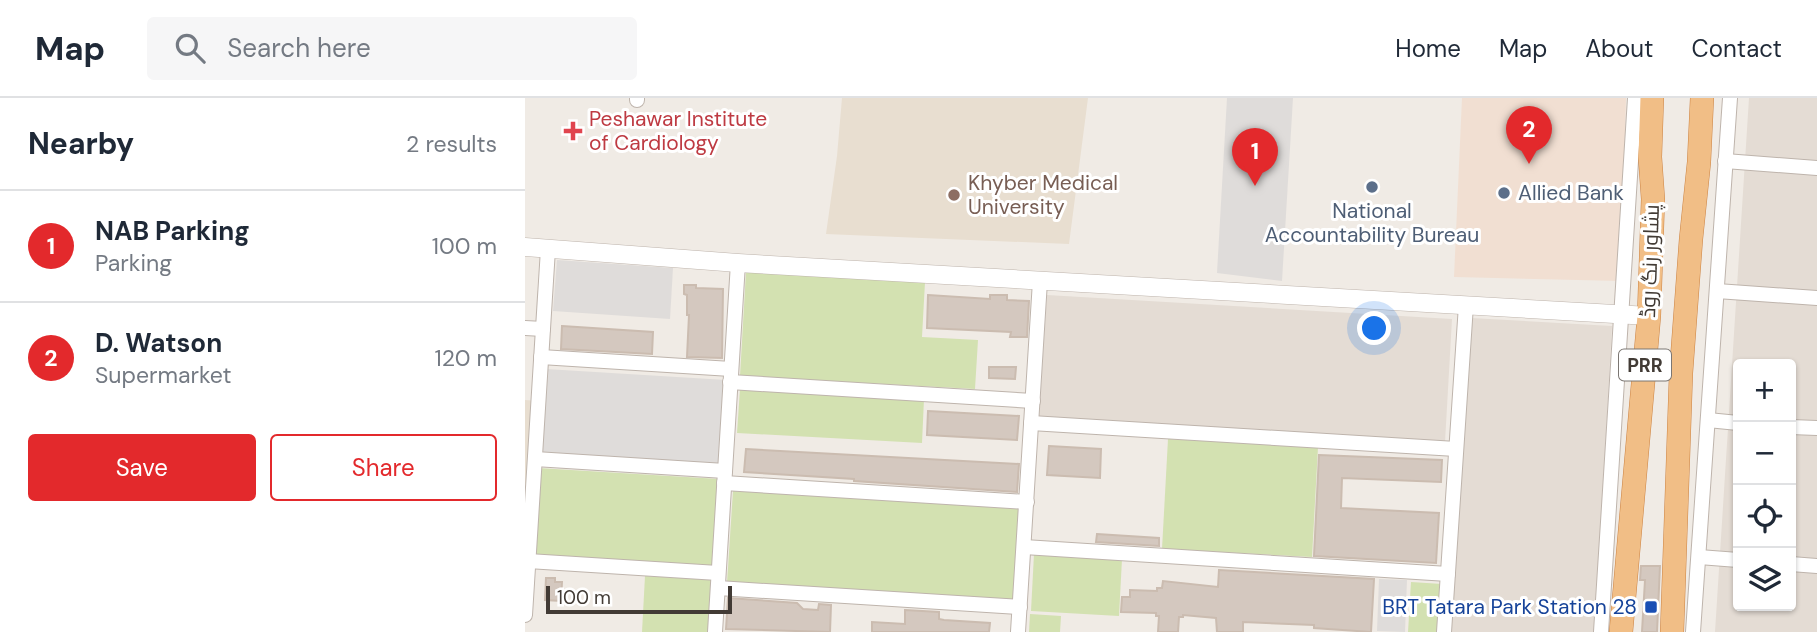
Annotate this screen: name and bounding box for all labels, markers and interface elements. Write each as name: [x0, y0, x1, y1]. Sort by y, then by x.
search box: [147, 17, 637, 80]
text: Map: [35, 27, 105, 70]
icon: search: [171, 29, 209, 67]
text: Search here: [227, 31, 371, 65]
text: Home: [1395, 33, 1461, 64]
text: Map: [1499, 33, 1547, 64]
text: About: [1585, 33, 1654, 64]
text: Contact: [1692, 33, 1782, 64]
place label: Peshawar Institute of Cardiology: [589, 105, 767, 157]
pin: 2: [1506, 106, 1552, 164]
marker: Peshawar Institute of Cardiology: [563, 121, 583, 141]
text: Nearby: [28, 124, 134, 163]
pin: 1: [1232, 128, 1278, 186]
text: 2 results: [406, 129, 497, 159]
place label: Khyber Medical University: [968, 169, 1118, 221]
marker: National Accountability Bureau: [1364, 179, 1380, 195]
place label: Allied Bank: [1518, 179, 1624, 207]
marker: Allied Bank: [1496, 185, 1512, 201]
marker: Khyber Medical University: [946, 187, 962, 203]
place label: National Accountability Bureau: [1265, 197, 1479, 249]
street label: پشاور رنگ روڈ: [1634, 203, 1666, 318]
text: NAB Parking: [95, 214, 250, 248]
text: 1: [47, 231, 55, 261]
text: 100 m: [432, 231, 497, 261]
text: Parking: [95, 248, 172, 278]
your location: [1357, 311, 1391, 345]
text: D. Watson: [95, 326, 222, 360]
text: 2: [44, 343, 58, 373]
text: 120 m: [434, 343, 497, 373]
road number: PRR: [1619, 350, 1671, 380]
map controls: [1733, 359, 1796, 611]
button: +: [1733, 359, 1796, 422]
text: Supermarket: [95, 360, 231, 390]
button: −: [1733, 422, 1796, 485]
button: Save: [28, 434, 256, 501]
button: Share: [270, 434, 497, 501]
button: locate: [1733, 485, 1796, 548]
button: layers: [1733, 548, 1796, 611]
scale bar: [546, 583, 731, 615]
text: 100 m: [557, 585, 611, 610]
place label: BRT Tatara Park Station 28: [1382, 593, 1637, 621]
marker: BRT Tatara Park Station 28: [1643, 599, 1659, 615]

